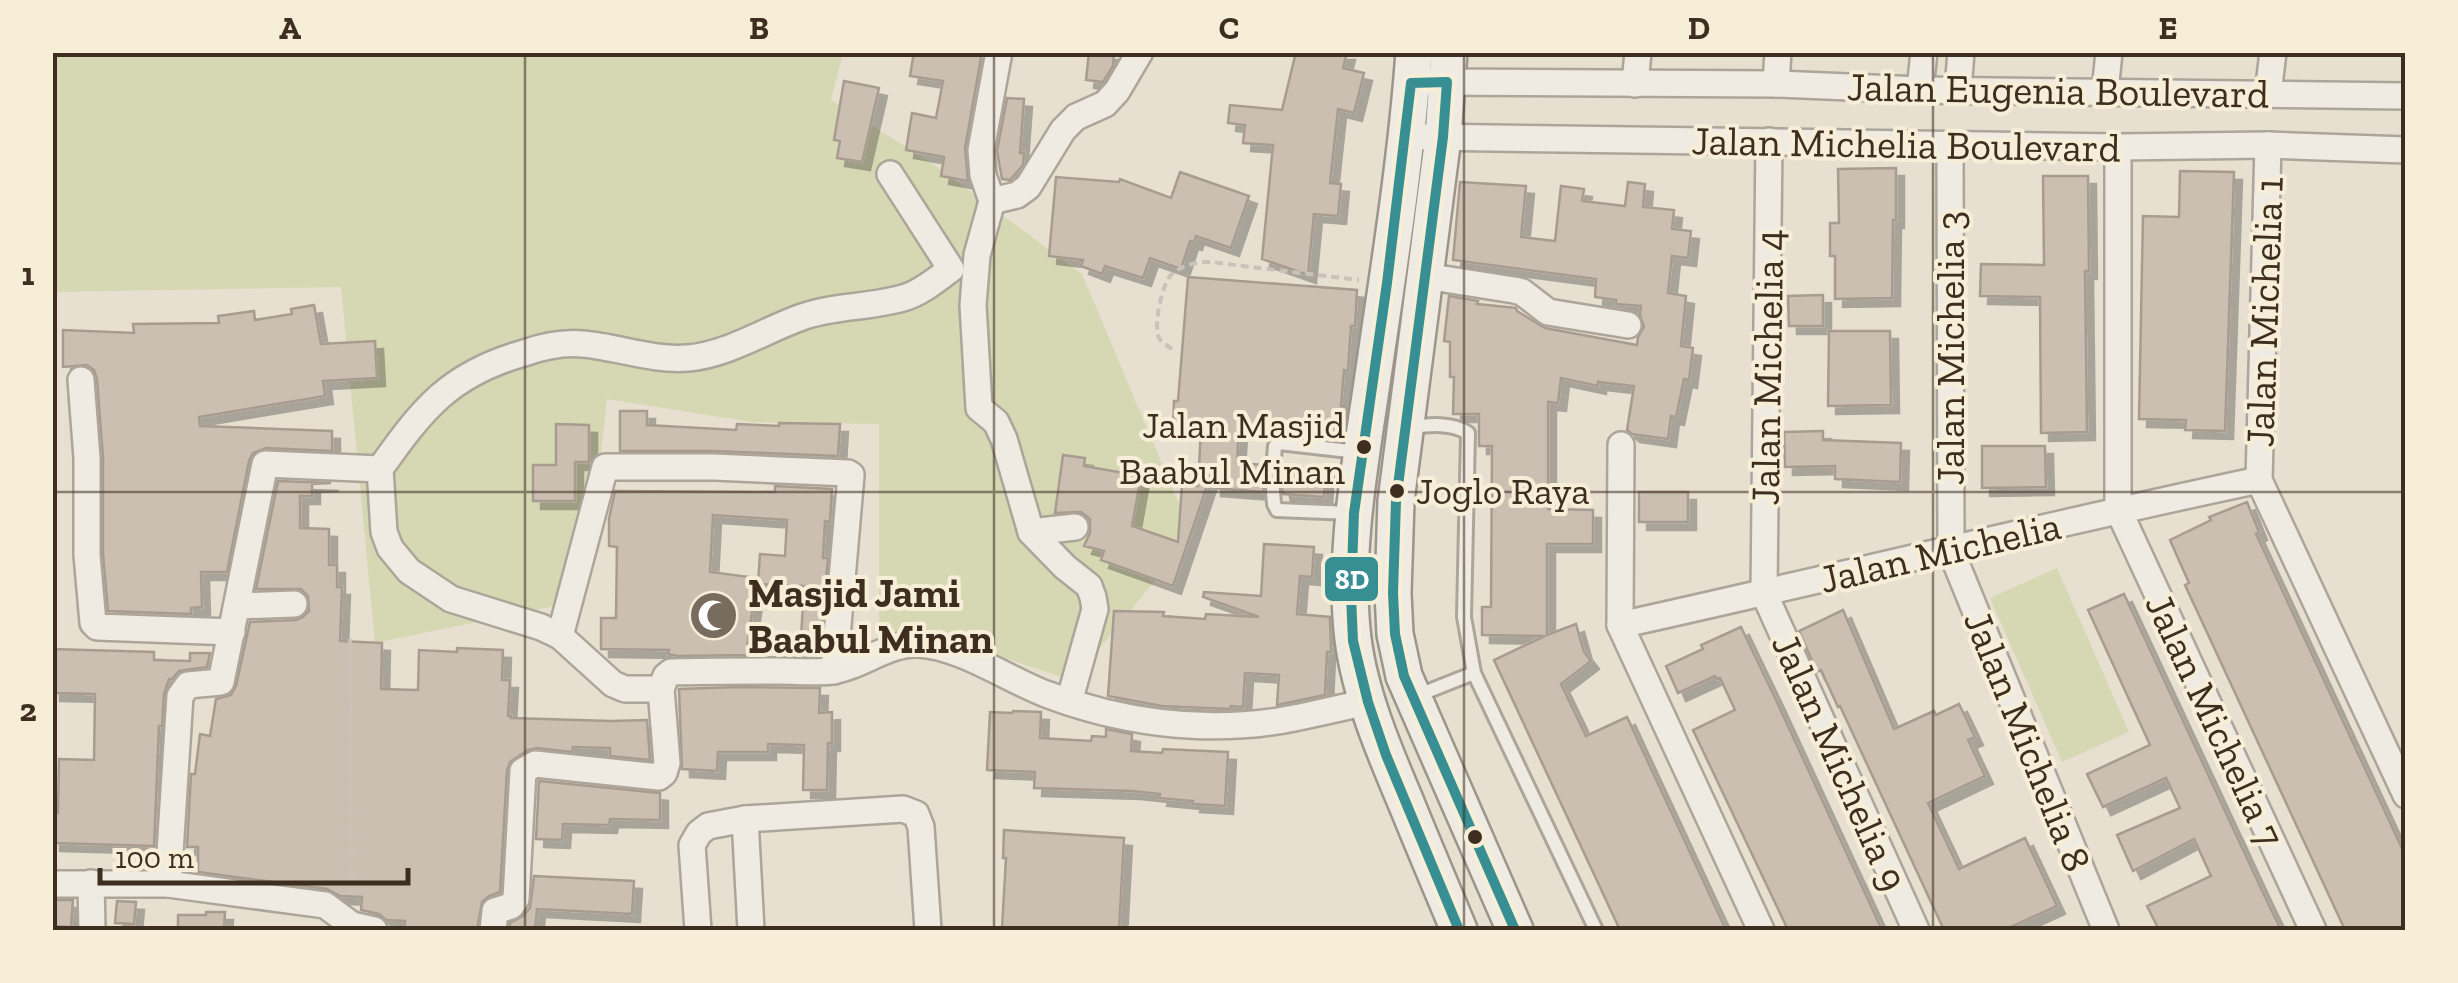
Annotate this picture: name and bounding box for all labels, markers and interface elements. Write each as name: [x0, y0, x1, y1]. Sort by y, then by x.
text: A: [279, 9, 301, 47]
text: B: [749, 9, 769, 47]
text: C: [1219, 9, 1239, 47]
text: D: [1688, 9, 1710, 47]
text: E: [2159, 9, 2177, 47]
street label: Jalan Eugenia Boulevard: [1847, 62, 2269, 118]
street label: Jalan Michelia Boulevard: [1691, 116, 2121, 172]
street label: Jalan Michelia 1: [2235, 176, 2293, 448]
street label: Jalan Michelia 3: [1926, 211, 1974, 485]
street label: Jalan Michelia 4: [1741, 228, 1793, 506]
text: 1: [22, 255, 35, 293]
place label: Jalan Masjid Baabul Minan: [1119, 402, 1345, 494]
marker: Jalan Masjid Baabul Minan: [1354, 437, 1374, 457]
place label: Joglo Raya: [1416, 468, 1590, 514]
marker: Joglo Raya: [1387, 481, 1407, 501]
street label: Jalan Michelia: [1815, 501, 2065, 603]
line badge: 8D: [1323, 555, 1380, 603]
text: 8D: [1335, 563, 1369, 596]
place label: Masjid Jami Baabul Minan: [748, 569, 993, 663]
street label: Jalan Michelia 7: [2135, 586, 2295, 854]
mosque icon: Masjid Jami Baabul Minan: [687, 590, 739, 642]
street label: Jalan Michelia 8: [1954, 604, 2102, 878]
street label: Jalan Michelia 9: [1762, 626, 1918, 898]
text: 2: [19, 691, 37, 729]
scale bar: [100, 823, 408, 885]
unlabelled marker: [1465, 827, 1485, 847]
text: 100 m: [115, 840, 194, 876]

